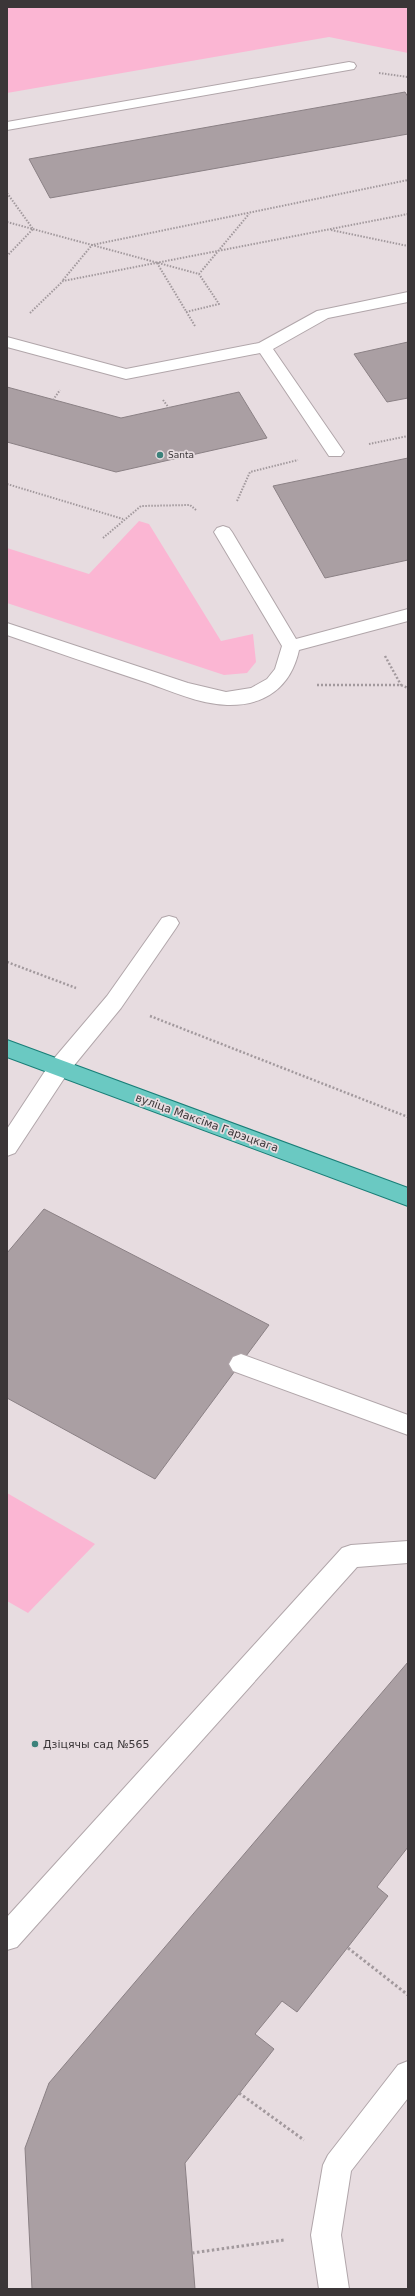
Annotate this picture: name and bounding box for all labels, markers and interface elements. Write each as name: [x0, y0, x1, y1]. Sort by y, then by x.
marker: Santa: [155, 450, 165, 460]
place label: Santa: [168, 450, 194, 460]
street label: вуліца Максіма Гарэцкага: [134, 1091, 280, 1155]
place label: Дзіцячы сад №565: [43, 1738, 150, 1751]
marker: Дзіцячы сад №565: [30, 1739, 40, 1749]

